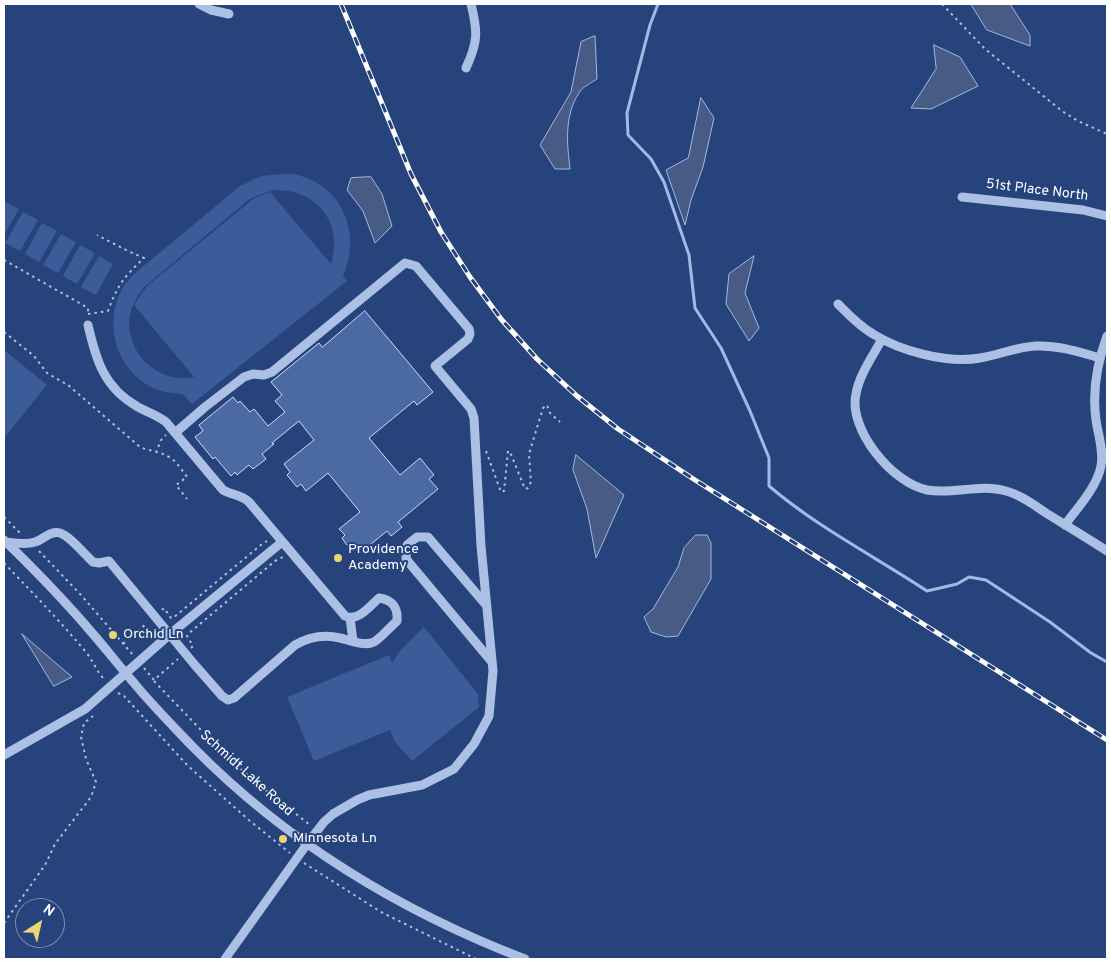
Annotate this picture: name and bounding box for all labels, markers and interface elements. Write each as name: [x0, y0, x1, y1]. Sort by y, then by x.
street label: 51st Place North: [985, 176, 1089, 206]
place label: Providence Academy: [348, 542, 419, 574]
marker: Providence Academy: [332, 552, 344, 564]
place label: Orchid Ln: [123, 627, 184, 643]
marker: Orchid Ln: [107, 629, 119, 641]
street label: Schmidt Lake Road: [196, 727, 296, 821]
place label: Minnesota Ln: [293, 831, 377, 847]
marker: Minnesota Ln: [277, 833, 289, 845]
north arrow: [15, 898, 65, 948]
text: N: [39, 901, 57, 921]

